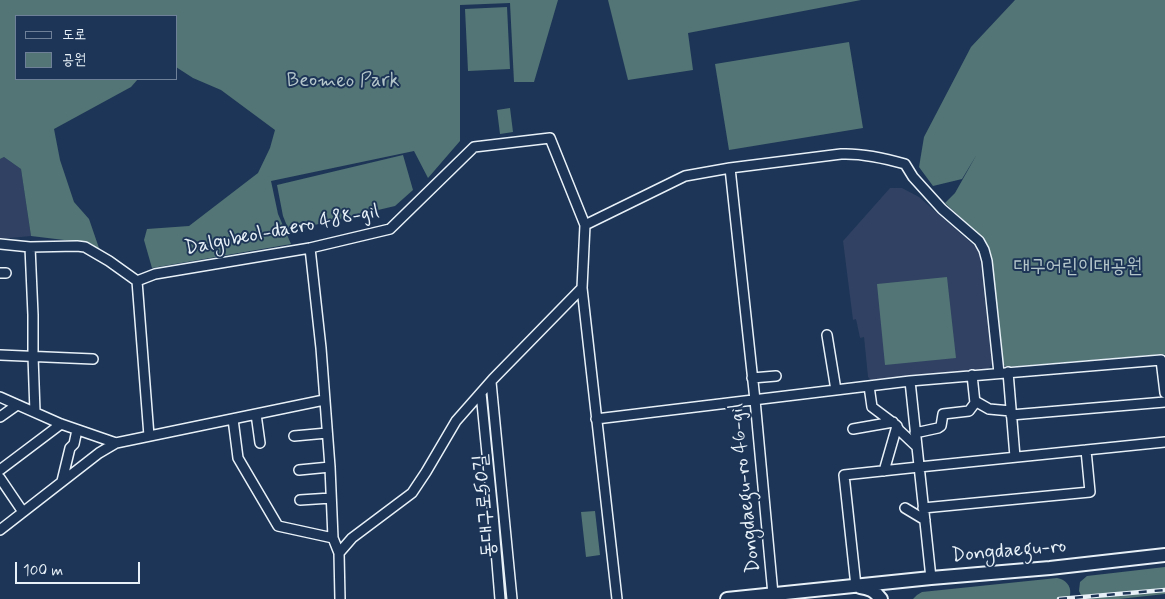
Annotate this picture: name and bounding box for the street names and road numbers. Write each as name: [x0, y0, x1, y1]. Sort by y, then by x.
street label: Dalgubeol-daero 488-gil: [183, 200, 381, 262]
street label: Dongdaegu-ro 46-gil: [725, 402, 767, 574]
street label: 동대구로50길: [470, 453, 502, 559]
street label: Dongdaegu-ro: [951, 535, 1067, 569]

